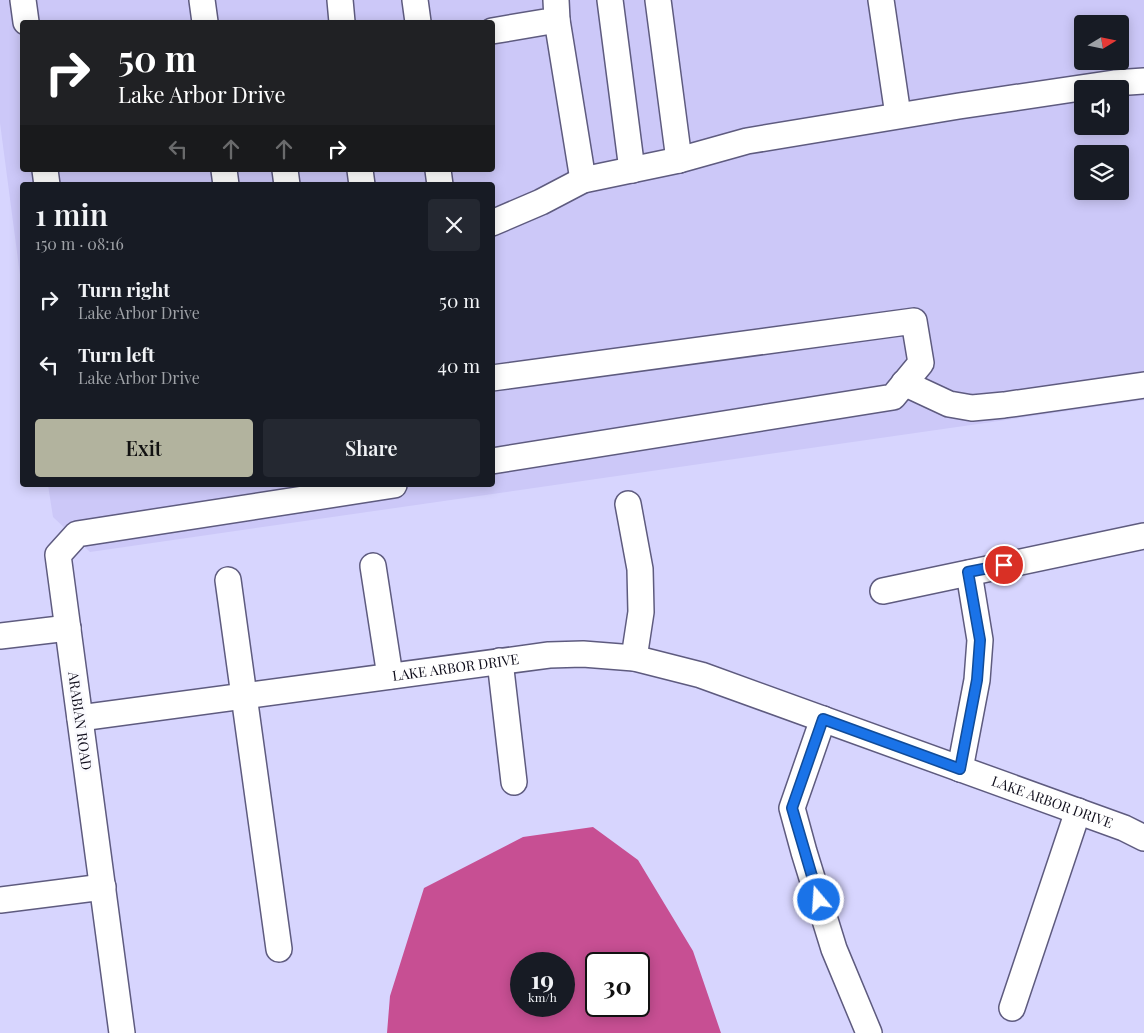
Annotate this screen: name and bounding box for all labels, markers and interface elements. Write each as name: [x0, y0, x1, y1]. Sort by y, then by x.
north arrow: [1074, 15, 1129, 70]
map controls: [1074, 15, 1129, 200]
text: 50 m: [118, 34, 196, 81]
icon: right: [35, 40, 100, 105]
text: Lake Arbor Drive: [118, 79, 286, 109]
button: sound: [1074, 80, 1129, 135]
icon: left: [164, 135, 192, 163]
icon: ahead: [217, 135, 245, 163]
icon: ahead: [270, 135, 298, 163]
icon: right: [323, 135, 351, 163]
button: layers: [1074, 145, 1129, 200]
text: 1 min: [35, 194, 108, 234]
button: close: [428, 199, 480, 251]
text: 150 m · 08:16: [35, 233, 124, 254]
text: Turn right: [78, 276, 170, 302]
icon: right: [35, 286, 63, 314]
text: 50 m: [439, 287, 480, 313]
text: Lake Arbor Drive: [78, 302, 200, 323]
text: Turn left: [78, 341, 155, 367]
icon: left: [35, 351, 63, 379]
text: 40 m: [438, 352, 480, 378]
text: Lake Arbor Drive: [78, 367, 200, 388]
button: Exit: [35, 419, 253, 477]
button: Share: [263, 419, 480, 477]
pin: [983, 544, 1025, 586]
icon: arrive: [990, 551, 1018, 579]
street label: LAKE ARBOR DRIVE: [391, 649, 520, 685]
street label: ARABIAN ROAD: [64, 669, 97, 771]
street label: LAKE ARBOR DRIVE: [989, 771, 1116, 832]
position arrow: [792, 873, 844, 925]
speed limit sign: 30: [585, 952, 650, 1017]
text: 19: [531, 962, 554, 995]
text: km/h: [528, 989, 557, 1005]

